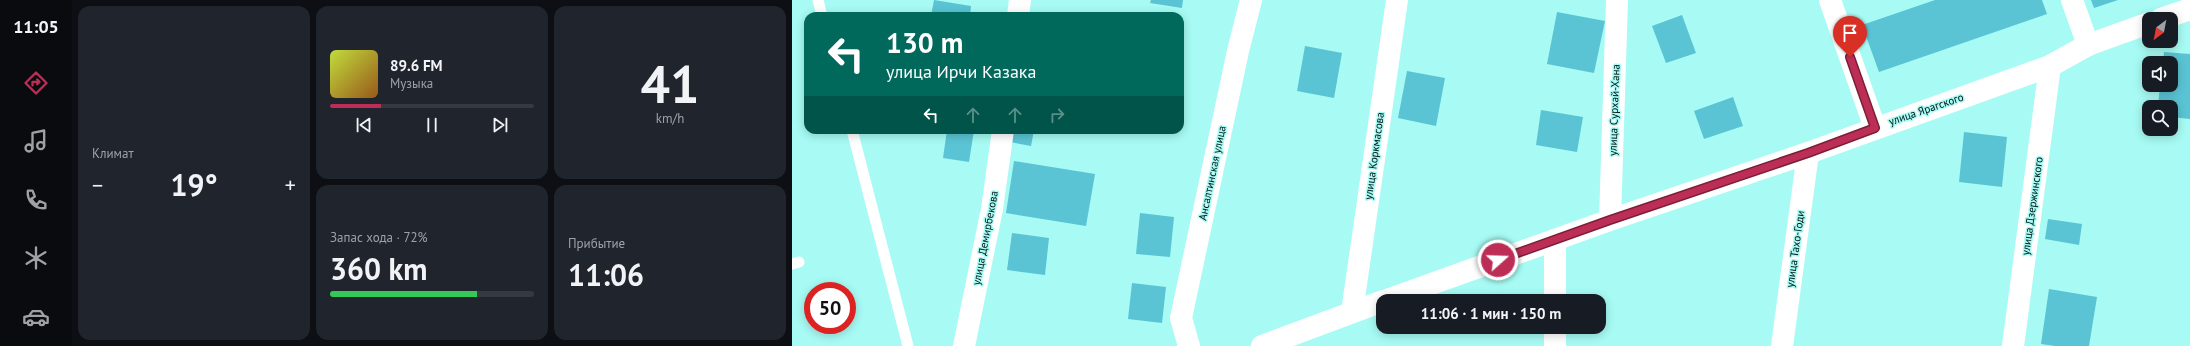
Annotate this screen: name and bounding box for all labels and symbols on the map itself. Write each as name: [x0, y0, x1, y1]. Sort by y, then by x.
north arrow: [2142, 12, 2178, 48]
pin: [1833, 16, 1867, 57]
street label: улица Сурхай-Хана: [1605, 64, 1623, 156]
street label: улица Ярагского: [1887, 90, 1965, 128]
street label: улица Коркмасова: [1361, 111, 1387, 201]
street label: Ансалтинская улица: [1195, 124, 1229, 222]
street label: улица Дзержинского: [2018, 156, 2046, 256]
street label: улица Демирбекова: [969, 190, 1001, 286]
street label: улица Тахо-Годи: [1783, 210, 1807, 288]
position arrow: [1477, 239, 1519, 281]
speed limit sign: 50: [804, 282, 856, 334]

